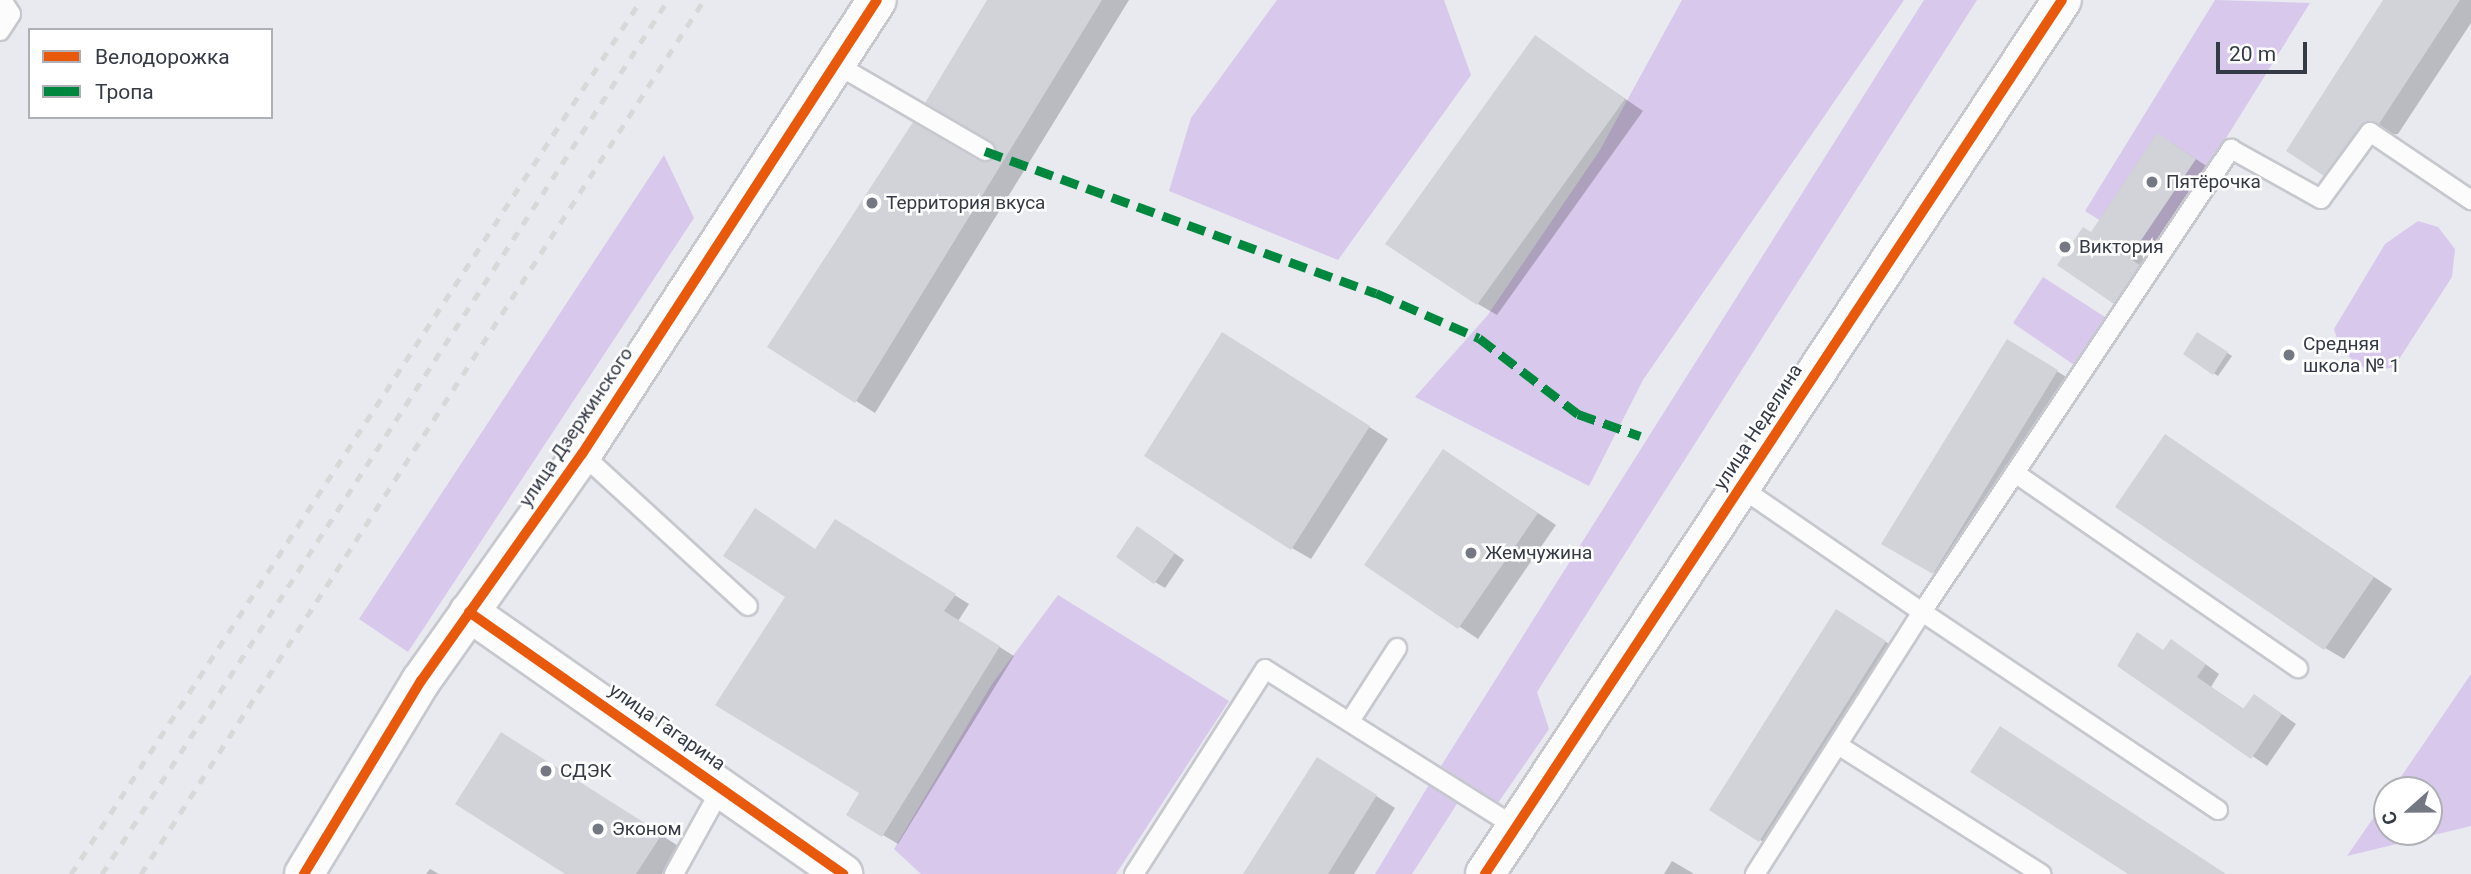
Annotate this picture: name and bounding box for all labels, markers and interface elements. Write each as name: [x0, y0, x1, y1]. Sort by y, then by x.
legend: [28, 28, 273, 119]
scale bar: [2219, 28, 2310, 72]
text: 20 m: [2229, 42, 2276, 66]
text: Велодорожка: [95, 45, 230, 69]
text: Тропа: [95, 80, 154, 104]
place label: Пятёрочка: [2166, 171, 2261, 193]
marker: Пятёрочка: [2144, 174, 2160, 190]
place label: Территория вкуса: [886, 192, 1045, 214]
marker: Территория вкуса: [864, 195, 880, 211]
place label: Виктория: [2079, 236, 2164, 258]
marker: Виктория: [2057, 239, 2073, 255]
place label: Средняя школа № 1: [2303, 333, 2400, 377]
street label: улица Дзержинского: [514, 343, 638, 511]
marker: Средняя школа № 1: [2281, 347, 2297, 363]
street label: улица Неделина: [1709, 360, 1807, 494]
place label: Жемчужина: [1485, 542, 1592, 564]
marker: Жемчужина: [1463, 545, 1479, 561]
street label: улица Гагарина: [604, 678, 730, 776]
place label: СДЭК: [560, 760, 612, 782]
marker: СДЭК: [538, 763, 554, 779]
north arrow: [2373, 776, 2443, 846]
text: С: [2377, 808, 2403, 828]
place label: Эконом: [612, 818, 682, 840]
marker: Эконом: [590, 821, 606, 837]

